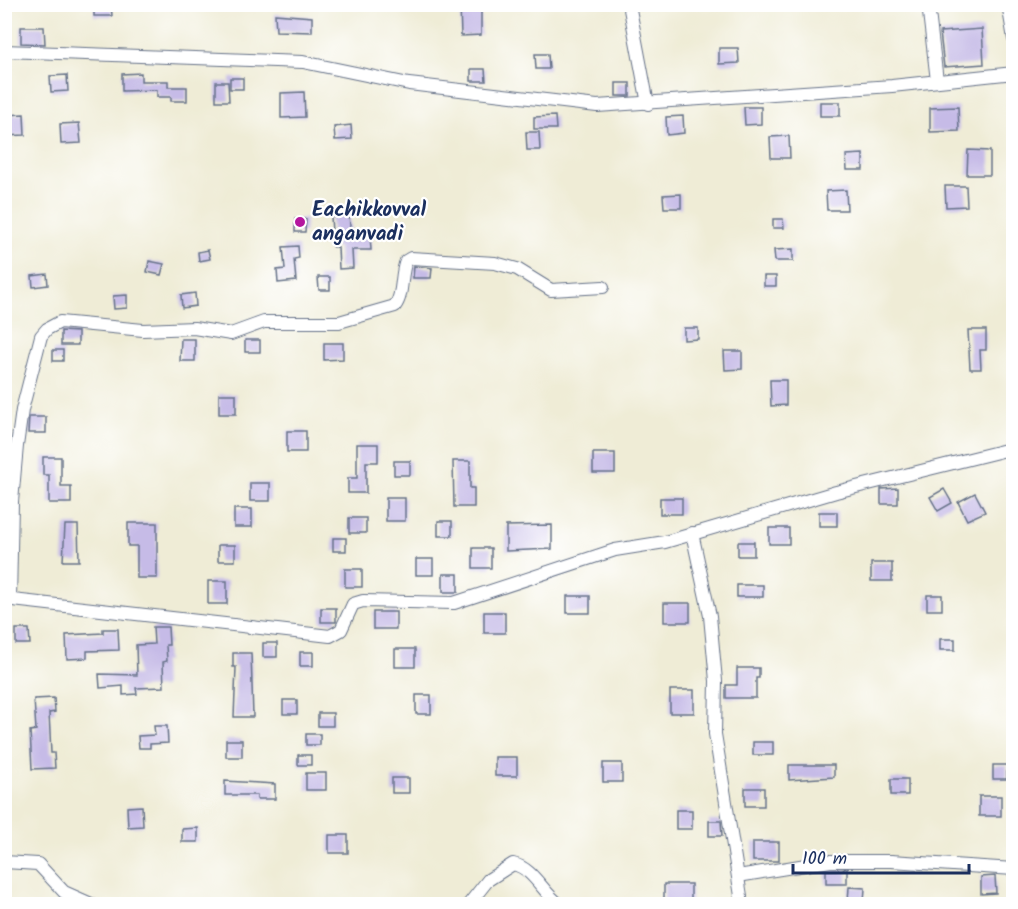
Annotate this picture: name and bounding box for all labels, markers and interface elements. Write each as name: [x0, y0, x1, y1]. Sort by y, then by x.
place label: Eachikkovval anganvadi: [312, 194, 427, 251]
marker: Eachikkovval anganvadi: [293, 215, 307, 229]
scale bar: [793, 837, 968, 875]
text: 100 m: [802, 845, 847, 874]

